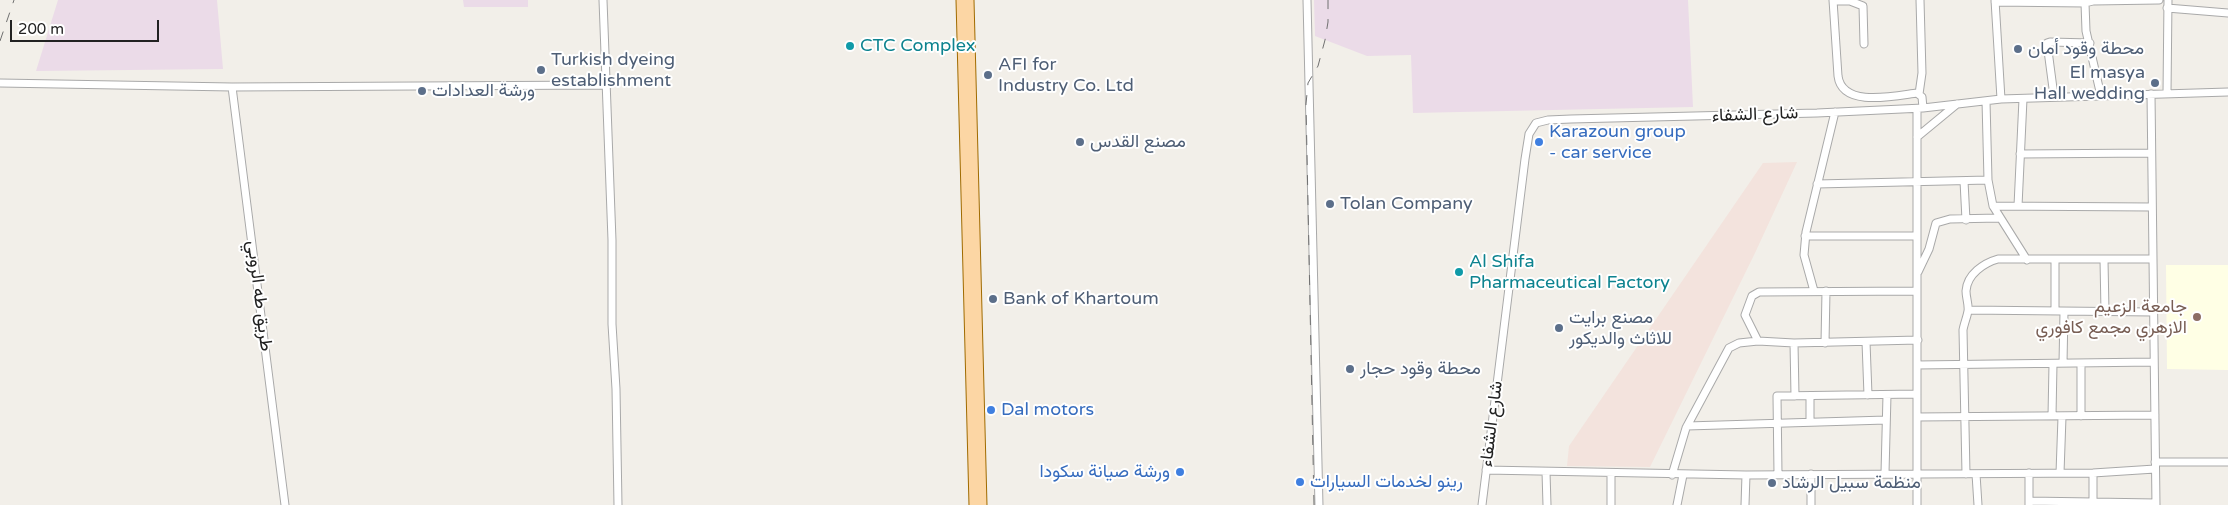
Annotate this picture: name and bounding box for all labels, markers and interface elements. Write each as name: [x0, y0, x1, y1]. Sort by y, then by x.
scale bar: [12, 10, 161, 42]
text: 200 m: [18, 20, 64, 38]
place label: CTC Complex: [860, 35, 976, 57]
place label: محطة وقود أمان: [2028, 38, 2144, 60]
marker: CTC Complex: [844, 40, 856, 52]
marker: محطة وقود أمان: [2012, 43, 2024, 55]
place label: Turkish dyeing establishment: [551, 49, 675, 92]
place label: AFI for Industry Co. Ltd: [998, 54, 1134, 96]
place label: El masya Hall wedding: [2034, 62, 2145, 104]
marker: Turkish dyeing establishment: [535, 64, 547, 76]
marker: AFI for Industry Co. Ltd: [982, 69, 994, 81]
marker: El masya Hall wedding: [2149, 77, 2161, 89]
place label: ورشة العدادات: [432, 80, 535, 102]
marker: ورشة العدادات: [416, 85, 428, 97]
street label: شارع الشفاء: [1711, 103, 1799, 127]
place label: Karazoun group - car service: [1549, 121, 1686, 163]
place label: مصنع القدس: [1090, 131, 1186, 153]
marker: مصنع القدس: [1074, 136, 1086, 148]
marker: Karazoun group - car service: [1533, 136, 1545, 148]
place label: Tolan Company: [1340, 193, 1473, 215]
marker: Tolan Company: [1324, 198, 1336, 210]
street label: طريق طه الروبي: [241, 239, 277, 353]
place label: Al Shifa Pharmaceutical Factory: [1469, 251, 1670, 294]
marker: Al Shifa Pharmaceutical Factory: [1453, 266, 1465, 278]
place label: Bank of Khartoum: [1003, 288, 1159, 310]
marker: Bank of Khartoum: [987, 293, 999, 305]
place label: جامعة الزعيم الازهري مجمع كافوري: [2036, 296, 2187, 338]
place label: مصنع برايت للاثاث والديكور: [1569, 307, 1672, 350]
marker: جامعة الزعيم الازهري مجمع كافوري: [2191, 311, 2203, 323]
marker: مصنع برايت للاثاث والديكور: [1553, 322, 1565, 334]
place label: محطة وقود حجار: [1360, 358, 1481, 380]
marker: محطة وقود حجار: [1344, 363, 1356, 375]
street label: شارع الشفاء: [1476, 380, 1508, 468]
place label: Dal motors: [1001, 399, 1094, 421]
marker: Dal motors: [985, 404, 997, 416]
place label: ورشة صيانة سكودا: [1039, 461, 1170, 483]
marker: ورشة صيانة سكودا: [1174, 466, 1186, 478]
place label: رينو لخدمات السيارات: [1310, 471, 1463, 493]
place label: منظمة سبيل الرشاد: [1782, 472, 1921, 494]
marker: رينو لخدمات السيارات: [1294, 476, 1306, 488]
marker: منظمة سبيل الرشاد: [1766, 477, 1778, 489]

